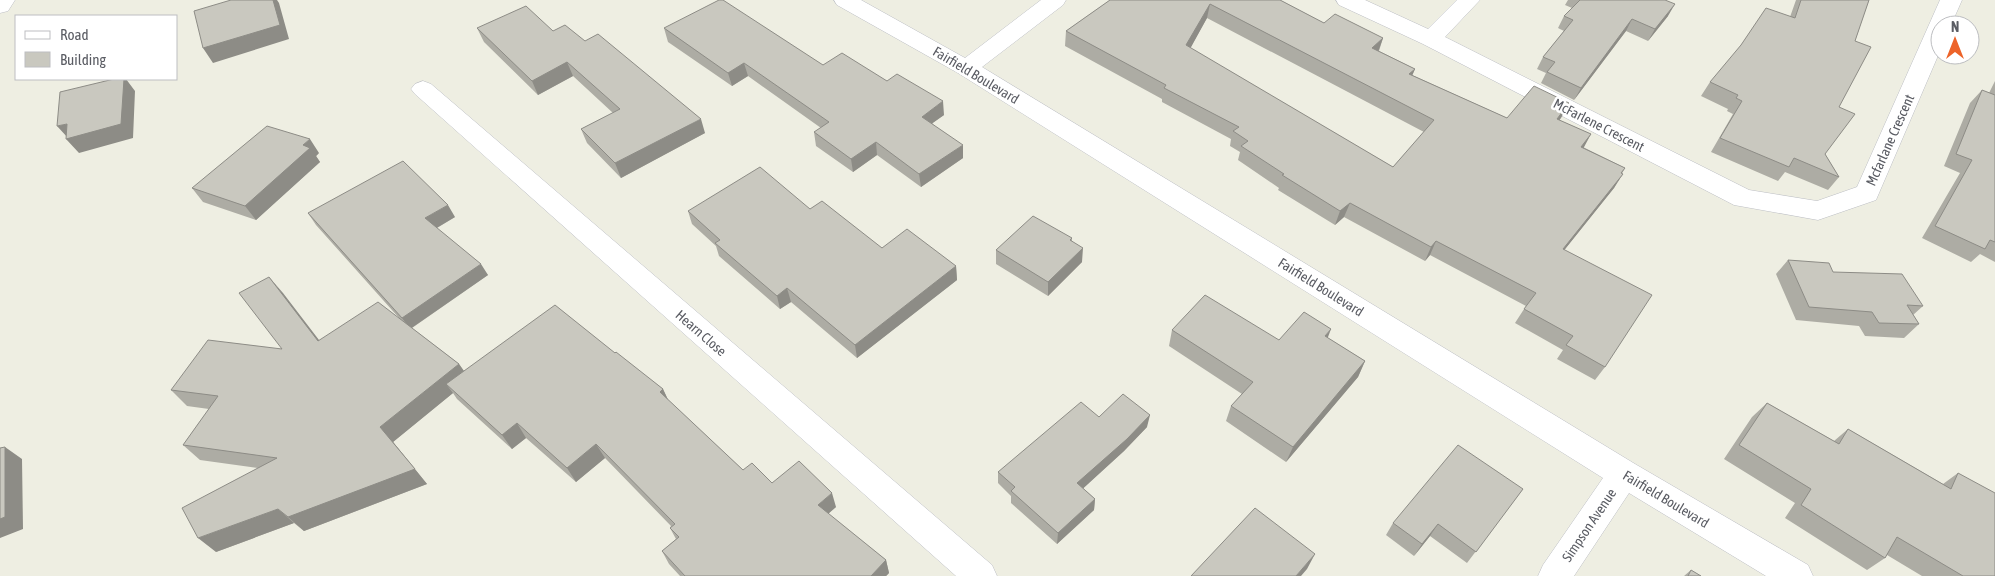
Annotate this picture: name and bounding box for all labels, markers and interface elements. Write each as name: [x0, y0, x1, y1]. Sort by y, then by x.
legend: [15, 15, 178, 80]
north arrow: [1930, 15, 1980, 65]
text: N: [1951, 19, 1959, 35]
text: Road: [60, 26, 89, 43]
street label: Fairfield Boulevard: [930, 43, 1022, 107]
text: Building: [60, 51, 106, 68]
street label: Mcfarlane Crescent: [1863, 92, 1917, 188]
street label: McFarlene Crescent: [1551, 95, 1647, 155]
street label: Fairfield Boulevard: [1275, 254, 1367, 320]
street label: Hearn Close: [673, 307, 729, 359]
street label: Fairfield Boulevard: [1620, 467, 1712, 531]
street label: Simpson Avenue: [1559, 485, 1619, 565]

